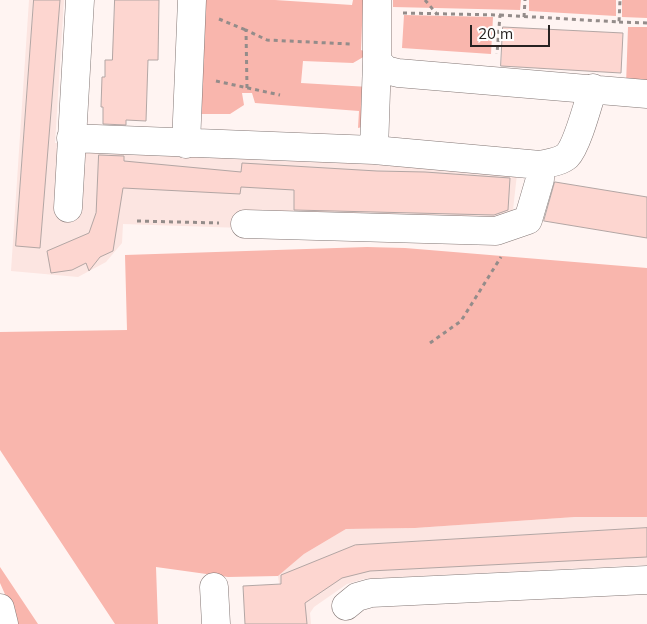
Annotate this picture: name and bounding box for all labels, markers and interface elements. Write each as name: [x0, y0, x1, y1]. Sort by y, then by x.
scale bar: [472, 15, 552, 47]
text: 20 m: [478, 24, 513, 43]

